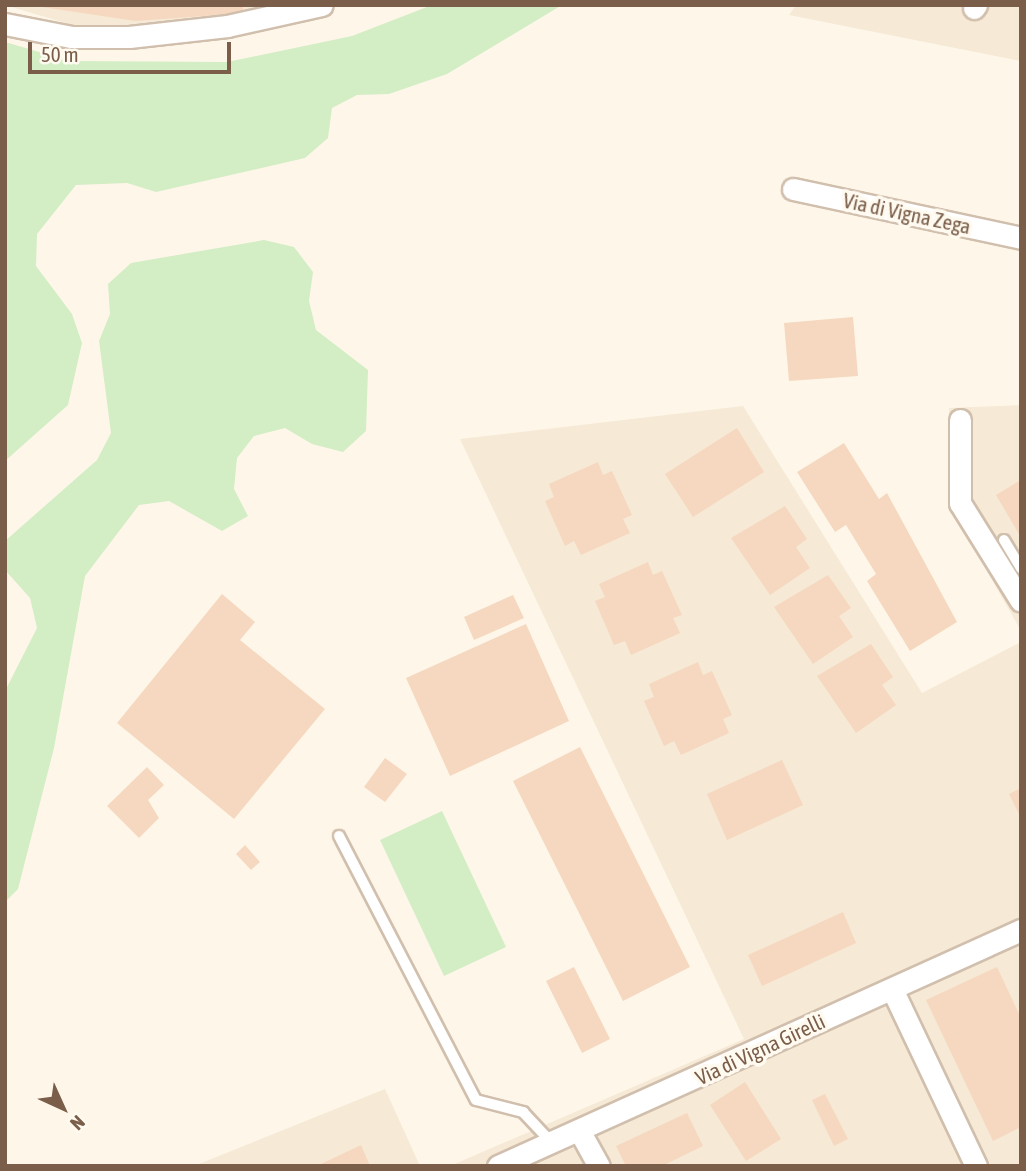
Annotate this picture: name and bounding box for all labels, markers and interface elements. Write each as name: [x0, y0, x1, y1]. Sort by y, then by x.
scale bar: [32, 28, 234, 72]
text: 50 m: [41, 42, 79, 66]
street label: Via di Vigna Zega: [841, 187, 973, 239]
street label: Via di Vigna Girelli: [691, 1008, 829, 1090]
north arrow: [28, 1073, 98, 1143]
text: N: [66, 1111, 90, 1135]

